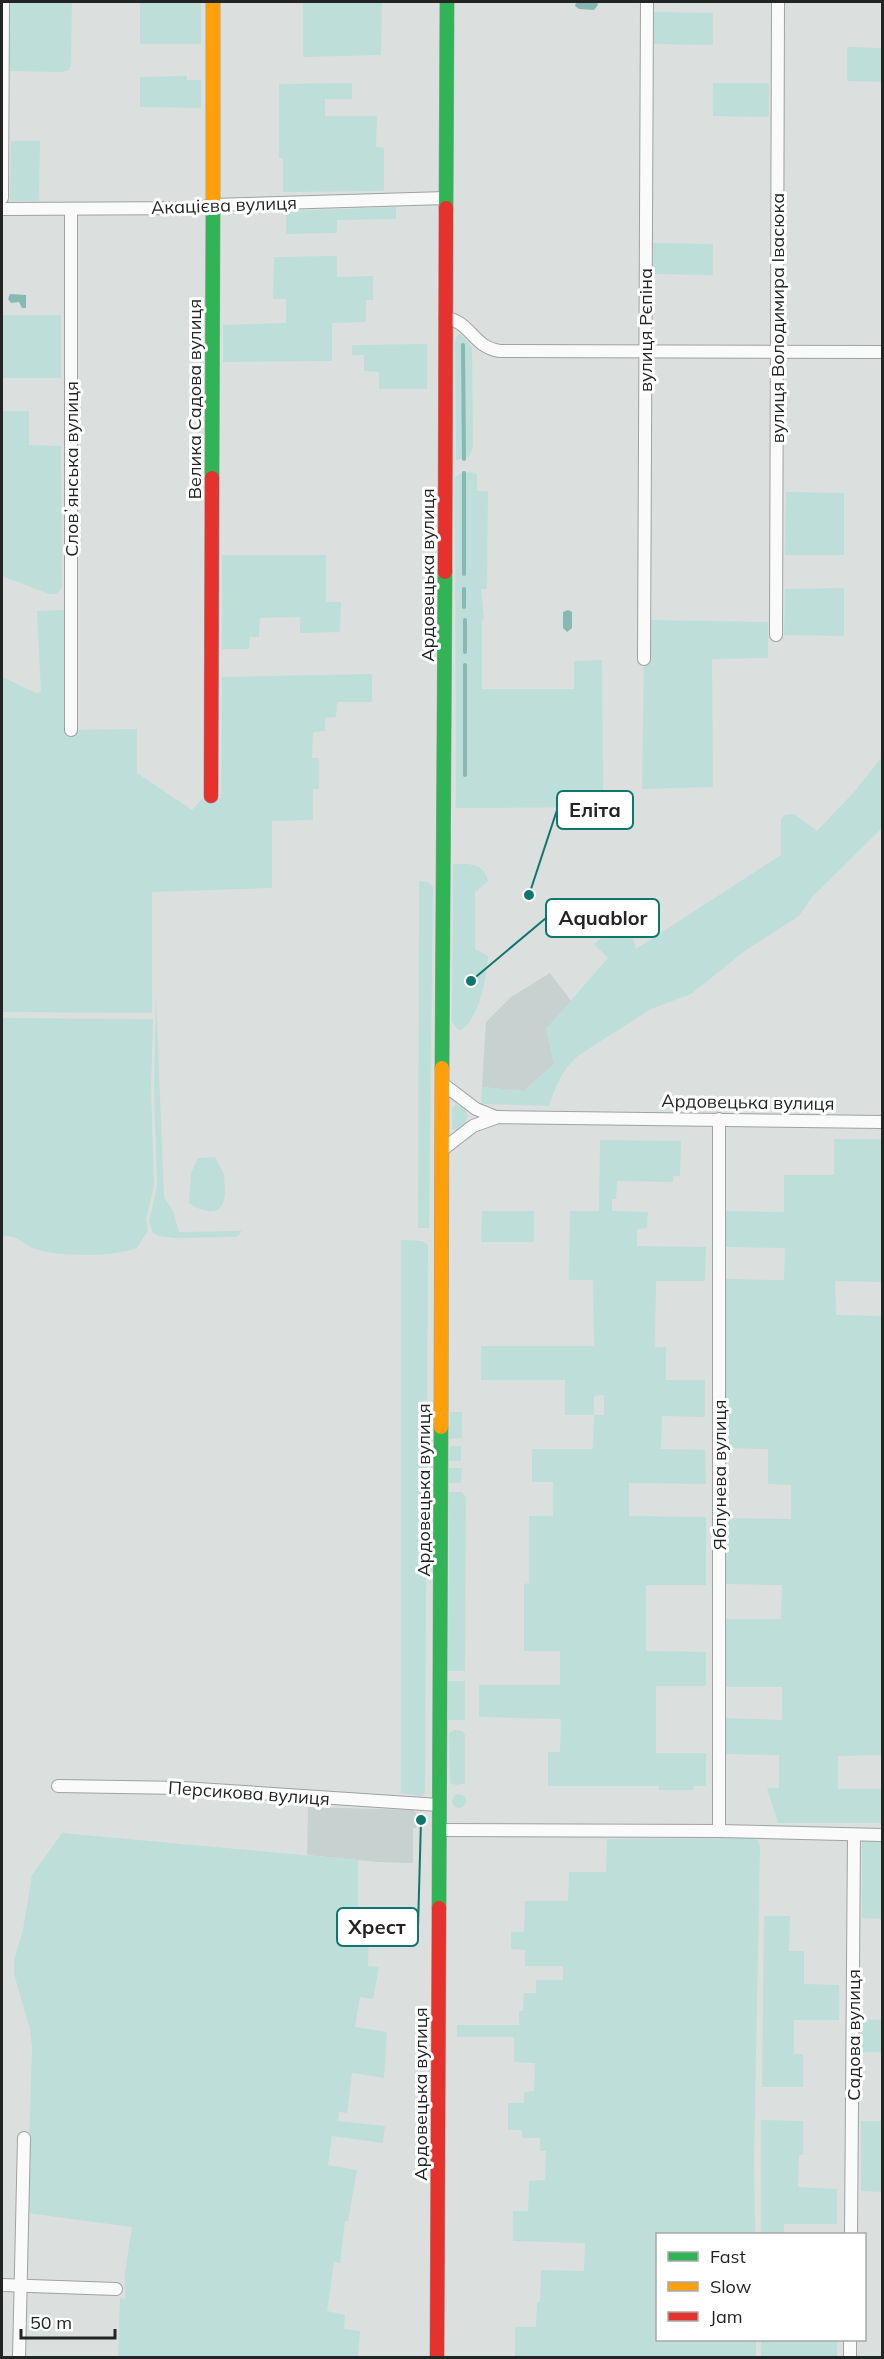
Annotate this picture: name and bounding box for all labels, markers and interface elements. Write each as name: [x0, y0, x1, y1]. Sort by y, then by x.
street label: Акацієва вулиця: [151, 191, 297, 219]
street label: вулиця Володимира Івасюка: [766, 193, 789, 443]
street label: вулиця Рєпіна: [634, 268, 657, 392]
street label: Велика Садова вулиця: [183, 299, 206, 499]
street label: Словʼянська вулиця: [60, 381, 83, 557]
street label: Ардовецька вулиця: [416, 488, 439, 662]
callout: Еліта: [557, 791, 633, 829]
text: Еліта: [569, 797, 621, 822]
callout: Aquablor: [546, 899, 659, 937]
text: Aquablor: [559, 905, 648, 930]
street label: Ардовецька вулиця: [661, 1089, 835, 1115]
street label: Яблунева вулиця: [708, 1400, 731, 1550]
street label: Ардовецька вулиця: [412, 1403, 435, 1577]
street label: Персикова вулиця: [167, 1776, 331, 1810]
callout: Хрест: [337, 1908, 418, 1946]
text: Хрест: [347, 1914, 406, 1939]
street label: Садова вулиця: [842, 1969, 865, 2101]
street label: Ардовецька вулиця: [409, 2007, 432, 2181]
legend: [656, 2233, 866, 2341]
text: Fast: [710, 2245, 746, 2268]
text: Slow: [710, 2275, 752, 2298]
scale bar: [21, 2302, 116, 2340]
text: Jam: [710, 2305, 743, 2328]
text: 50 m: [30, 2311, 72, 2334]

